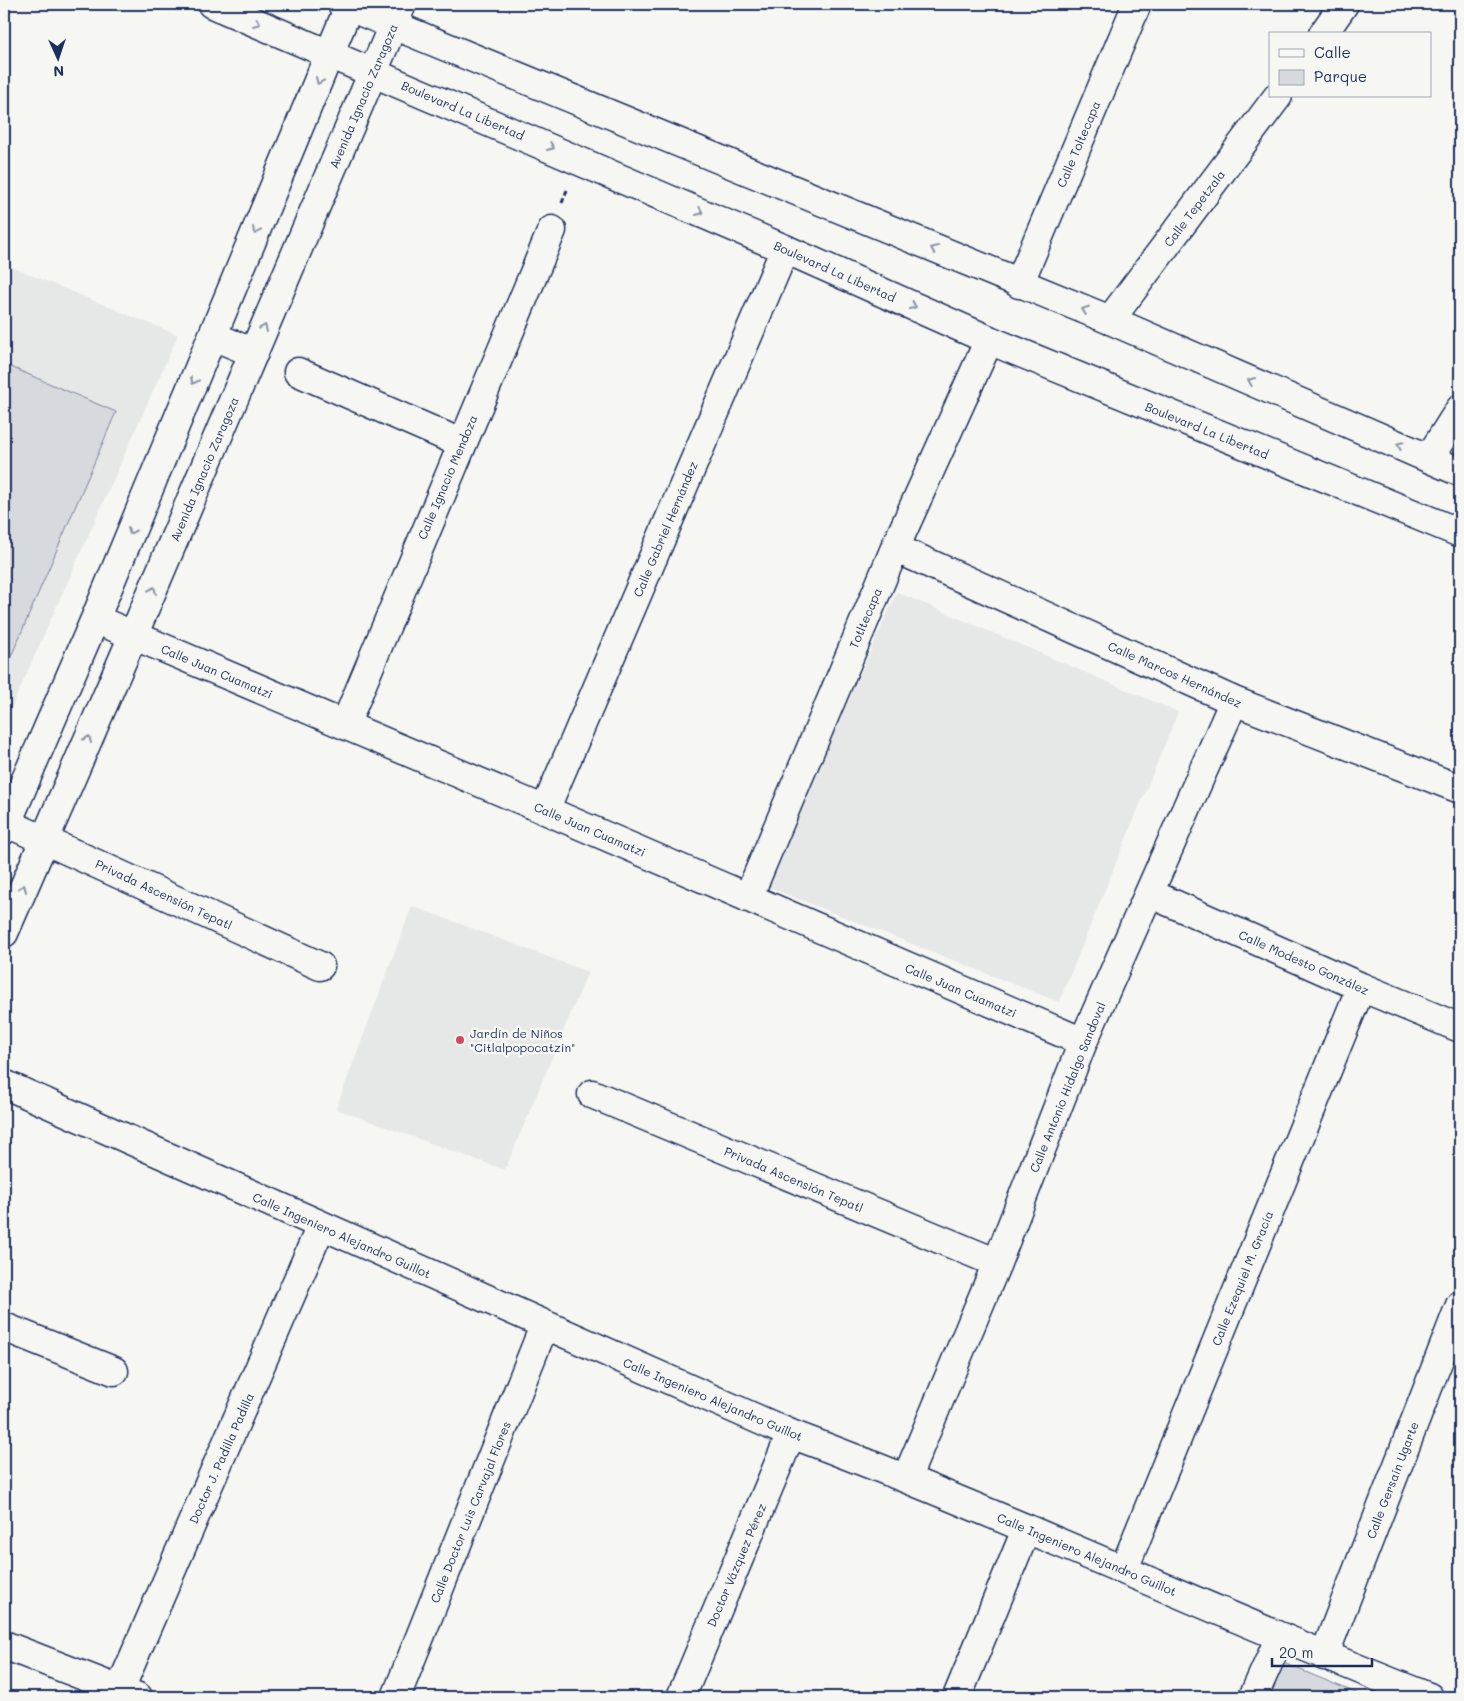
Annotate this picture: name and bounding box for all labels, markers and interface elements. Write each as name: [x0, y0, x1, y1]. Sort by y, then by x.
one-way arrow: [252, 17, 260, 27]
street label: Avenida Ignacio Zaragoza: [325, 21, 401, 171]
north arrow: [32, 32, 82, 82]
legend: [1269, 32, 1432, 98]
text: Calle: [1314, 42, 1351, 62]
text: N: [53, 62, 65, 81]
text: Parque: [1314, 66, 1367, 86]
one-way arrow: [315, 76, 325, 85]
street label: Boulevard La Libertad: [399, 77, 527, 143]
street label: Calle Toltecapa: [1053, 98, 1103, 190]
one-way arrow: [546, 141, 555, 152]
street label: Calle Tepetzala: [1160, 166, 1228, 250]
one-way arrow: [695, 205, 704, 216]
one-way arrow: [252, 226, 263, 235]
street label: Boulevard La Libertad: [771, 237, 899, 305]
one-way arrow: [930, 245, 939, 255]
one-way arrow: [908, 300, 917, 311]
one-way arrow: [1081, 306, 1090, 316]
one-way arrow: [258, 324, 269, 333]
one-way arrow: [190, 376, 200, 385]
one-way arrow: [1247, 376, 1256, 387]
street label: Avenida Ignacio Zaragoza: [166, 394, 242, 544]
street label: Boulevard La Libertad: [1143, 398, 1272, 462]
street label: Calle Ignacio Mendoza: [413, 412, 481, 542]
one-way arrow: [1396, 441, 1405, 452]
street label: Calle Gabriel Hernández: [629, 458, 701, 599]
one-way arrow: [127, 526, 138, 535]
street label: Totltecapa: [845, 585, 885, 651]
one-way arrow: [146, 586, 157, 595]
street label: Calle Marcos Hernández: [1106, 637, 1245, 711]
street label: Calle Juan Cuamatzi: [159, 640, 275, 702]
one-way arrow: [81, 735, 92, 744]
street label: Calle Juan Cuamatzi: [532, 798, 648, 860]
street label: Privada Ascensión Tepatl: [93, 855, 235, 933]
one-way arrow: [16, 884, 27, 893]
street label: Calle Modesto González: [1236, 926, 1372, 998]
street label: Calle Juan Cuamatzi: [903, 959, 1019, 1021]
street label: Calle Antonio Hidalgo Sandoval: [1025, 999, 1109, 1175]
place label: Jardín de Niños "Citlalpopocatzin": [470, 1025, 575, 1055]
marker: Jardín de Niños "Citlalpopocatzin": [454, 1034, 466, 1046]
street label: Privada Ascensión Tepatl: [722, 1142, 866, 1216]
street label: Calle Ingeniero Alejandro Guillot: [250, 1188, 434, 1282]
street label: Calle Ezequiel M. Gracía: [1208, 1208, 1276, 1348]
street label: Calle Ingeniero Alejandro Guillot: [621, 1354, 805, 1444]
street label: Doctor J. Padilla Padilla: [185, 1390, 257, 1526]
street label: Calle Doctor Luis Carvajal Flores: [426, 1419, 514, 1605]
street label: Calle Gersaín Ugarte: [1362, 1419, 1422, 1541]
street label: Doctor Vázquez Pérez: [703, 1501, 769, 1629]
street label: Calle Ingeniero Alejandro Guillot: [995, 1509, 1179, 1599]
scale bar: [1272, 1636, 1372, 1668]
text: 20 m: [1279, 1642, 1313, 1662]

